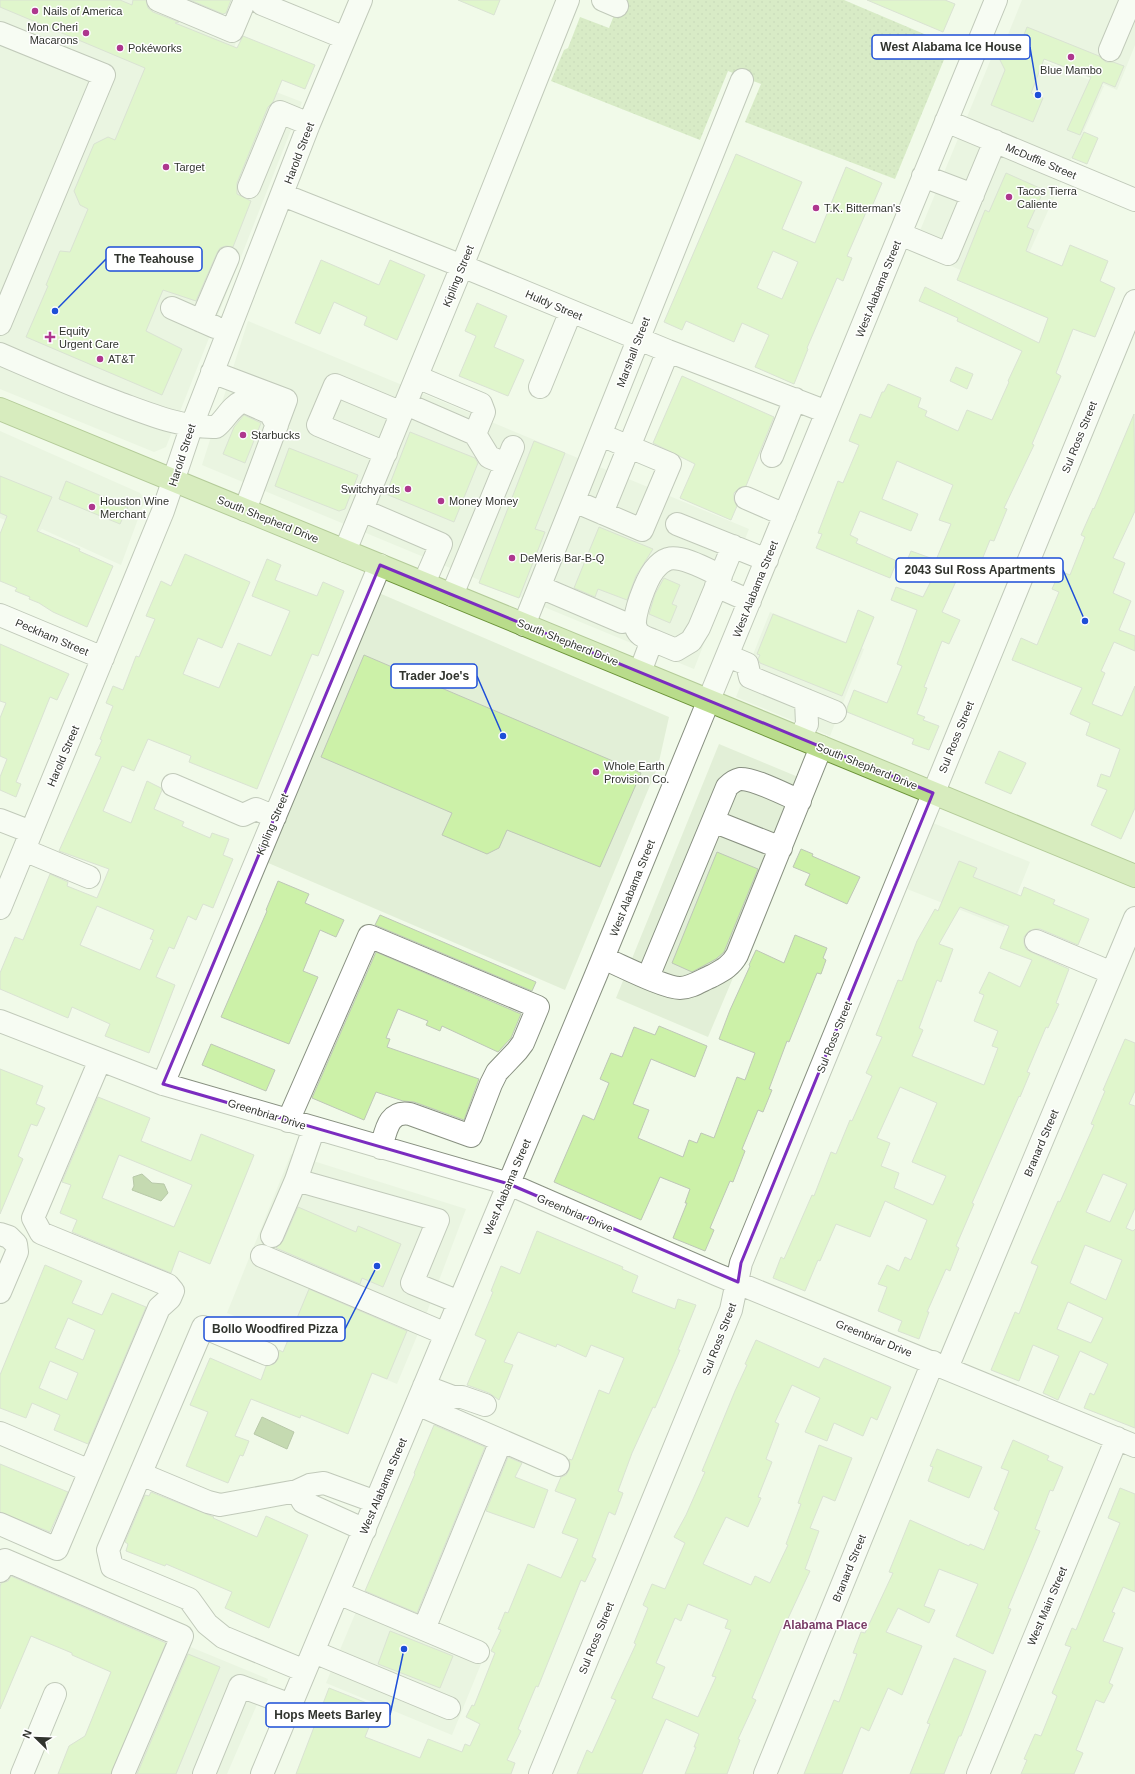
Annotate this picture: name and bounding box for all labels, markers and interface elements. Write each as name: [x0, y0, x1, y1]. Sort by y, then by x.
place label: Nails of America: [43, 5, 123, 17]
marker: Nails of America: [30, 6, 40, 16]
place label: Mon Cheri Macarons: [27, 21, 79, 46]
marker: Mon Cheri Macarons: [81, 28, 91, 38]
callout: West Alabama Ice House: [872, 35, 1030, 59]
text: West Alabama Ice House: [880, 40, 1022, 54]
place label: Pokéworks: [128, 42, 182, 54]
marker: Pokéworks: [115, 43, 125, 53]
marker: Blue Mambo: [1066, 52, 1076, 62]
place label: Blue Mambo: [1040, 64, 1102, 76]
street label: Harold Street: [282, 121, 316, 185]
street label: McDuffie Street: [1004, 141, 1078, 181]
place label: Target: [174, 161, 205, 173]
marker: Target: [161, 162, 171, 172]
place label: Tacos Tierra Caliente: [1017, 185, 1078, 210]
marker: Tacos Tierra Caliente: [1004, 192, 1014, 202]
place label: T.K. Bitterman's: [824, 202, 901, 214]
marker: T.K. Bitterman's: [811, 203, 821, 213]
street label: West Alabama Street: [853, 239, 903, 339]
street label: Kipling Street: [440, 243, 476, 309]
callout: The Teahouse: [106, 247, 202, 271]
text: The Teahouse: [114, 252, 194, 266]
street label: Huldy Street: [524, 288, 584, 322]
street label: Marshall Street: [614, 315, 652, 389]
place label: Equity Urgent Care: [59, 325, 119, 350]
marker: Equity Urgent Care: [44, 331, 56, 343]
place label: AT&T: [108, 353, 136, 365]
marker: AT&T: [95, 354, 105, 364]
street label: Sul Ross Street: [1059, 399, 1099, 475]
street label: Harold Street: [166, 422, 198, 488]
place label: Starbucks: [251, 429, 300, 441]
marker: Starbucks: [238, 430, 248, 440]
place label: Switchyards: [341, 483, 401, 495]
marker: Switchyards: [403, 484, 413, 494]
street label: South Shepherd Drive: [216, 493, 320, 545]
place label: Houston Wine Merchant: [100, 495, 169, 520]
place label: Money Money: [449, 495, 519, 507]
marker: Money Money: [436, 496, 446, 506]
marker: Houston Wine Merchant: [87, 502, 97, 512]
street label: West Alabama Street: [730, 539, 780, 639]
place label: DeMeris Bar-B-Q: [520, 552, 605, 564]
marker: DeMeris Bar-B-Q: [507, 553, 517, 563]
callout: 2043 Sul Ross Apartments: [896, 558, 1063, 582]
text: 2043 Sul Ross Apartments: [905, 563, 1056, 577]
street label: Peckham Street: [14, 616, 90, 658]
street label: South Shepherd Drive: [516, 616, 620, 668]
callout: Trader Joe's: [391, 664, 477, 688]
text: Trader Joe's: [399, 669, 469, 683]
street label: Sul Ross Street: [936, 699, 976, 775]
street label: Harold Street: [45, 724, 81, 788]
street label: South Shepherd Drive: [815, 740, 919, 792]
place label: Whole Earth Provision Co.: [604, 760, 669, 785]
marker: Whole Earth Provision Co.: [591, 767, 601, 777]
street label: Kipling Street: [254, 792, 290, 856]
street label: West Alabama Street: [607, 838, 657, 938]
street label: Sul Ross Street: [814, 999, 854, 1075]
street label: Greenbriar Drive: [226, 1096, 308, 1132]
street label: Branard Street: [1021, 1108, 1061, 1178]
street label: West Alabama Street: [481, 1137, 533, 1237]
street label: Greenbriar Drive: [535, 1192, 615, 1234]
street label: Sul Ross Street: [700, 1301, 738, 1377]
callout: Bollo Woodfired Pizza: [204, 1317, 345, 1341]
street label: Greenbriar Drive: [834, 1317, 914, 1359]
text: Bollo Woodfired Pizza: [212, 1322, 338, 1336]
street label: West Alabama Street: [357, 1436, 409, 1536]
street label: Branard Street: [830, 1533, 868, 1603]
street label: West Main Street: [1025, 1565, 1069, 1647]
street label: Sul Ross Street: [576, 1600, 616, 1676]
district label: Alabama Place: [783, 1618, 868, 1632]
callout: Hops Meets Barley: [266, 1703, 390, 1727]
text: Hops Meets Barley: [274, 1708, 382, 1722]
north arrow: [16, 1718, 56, 1758]
text: N: [20, 1728, 34, 1740]

